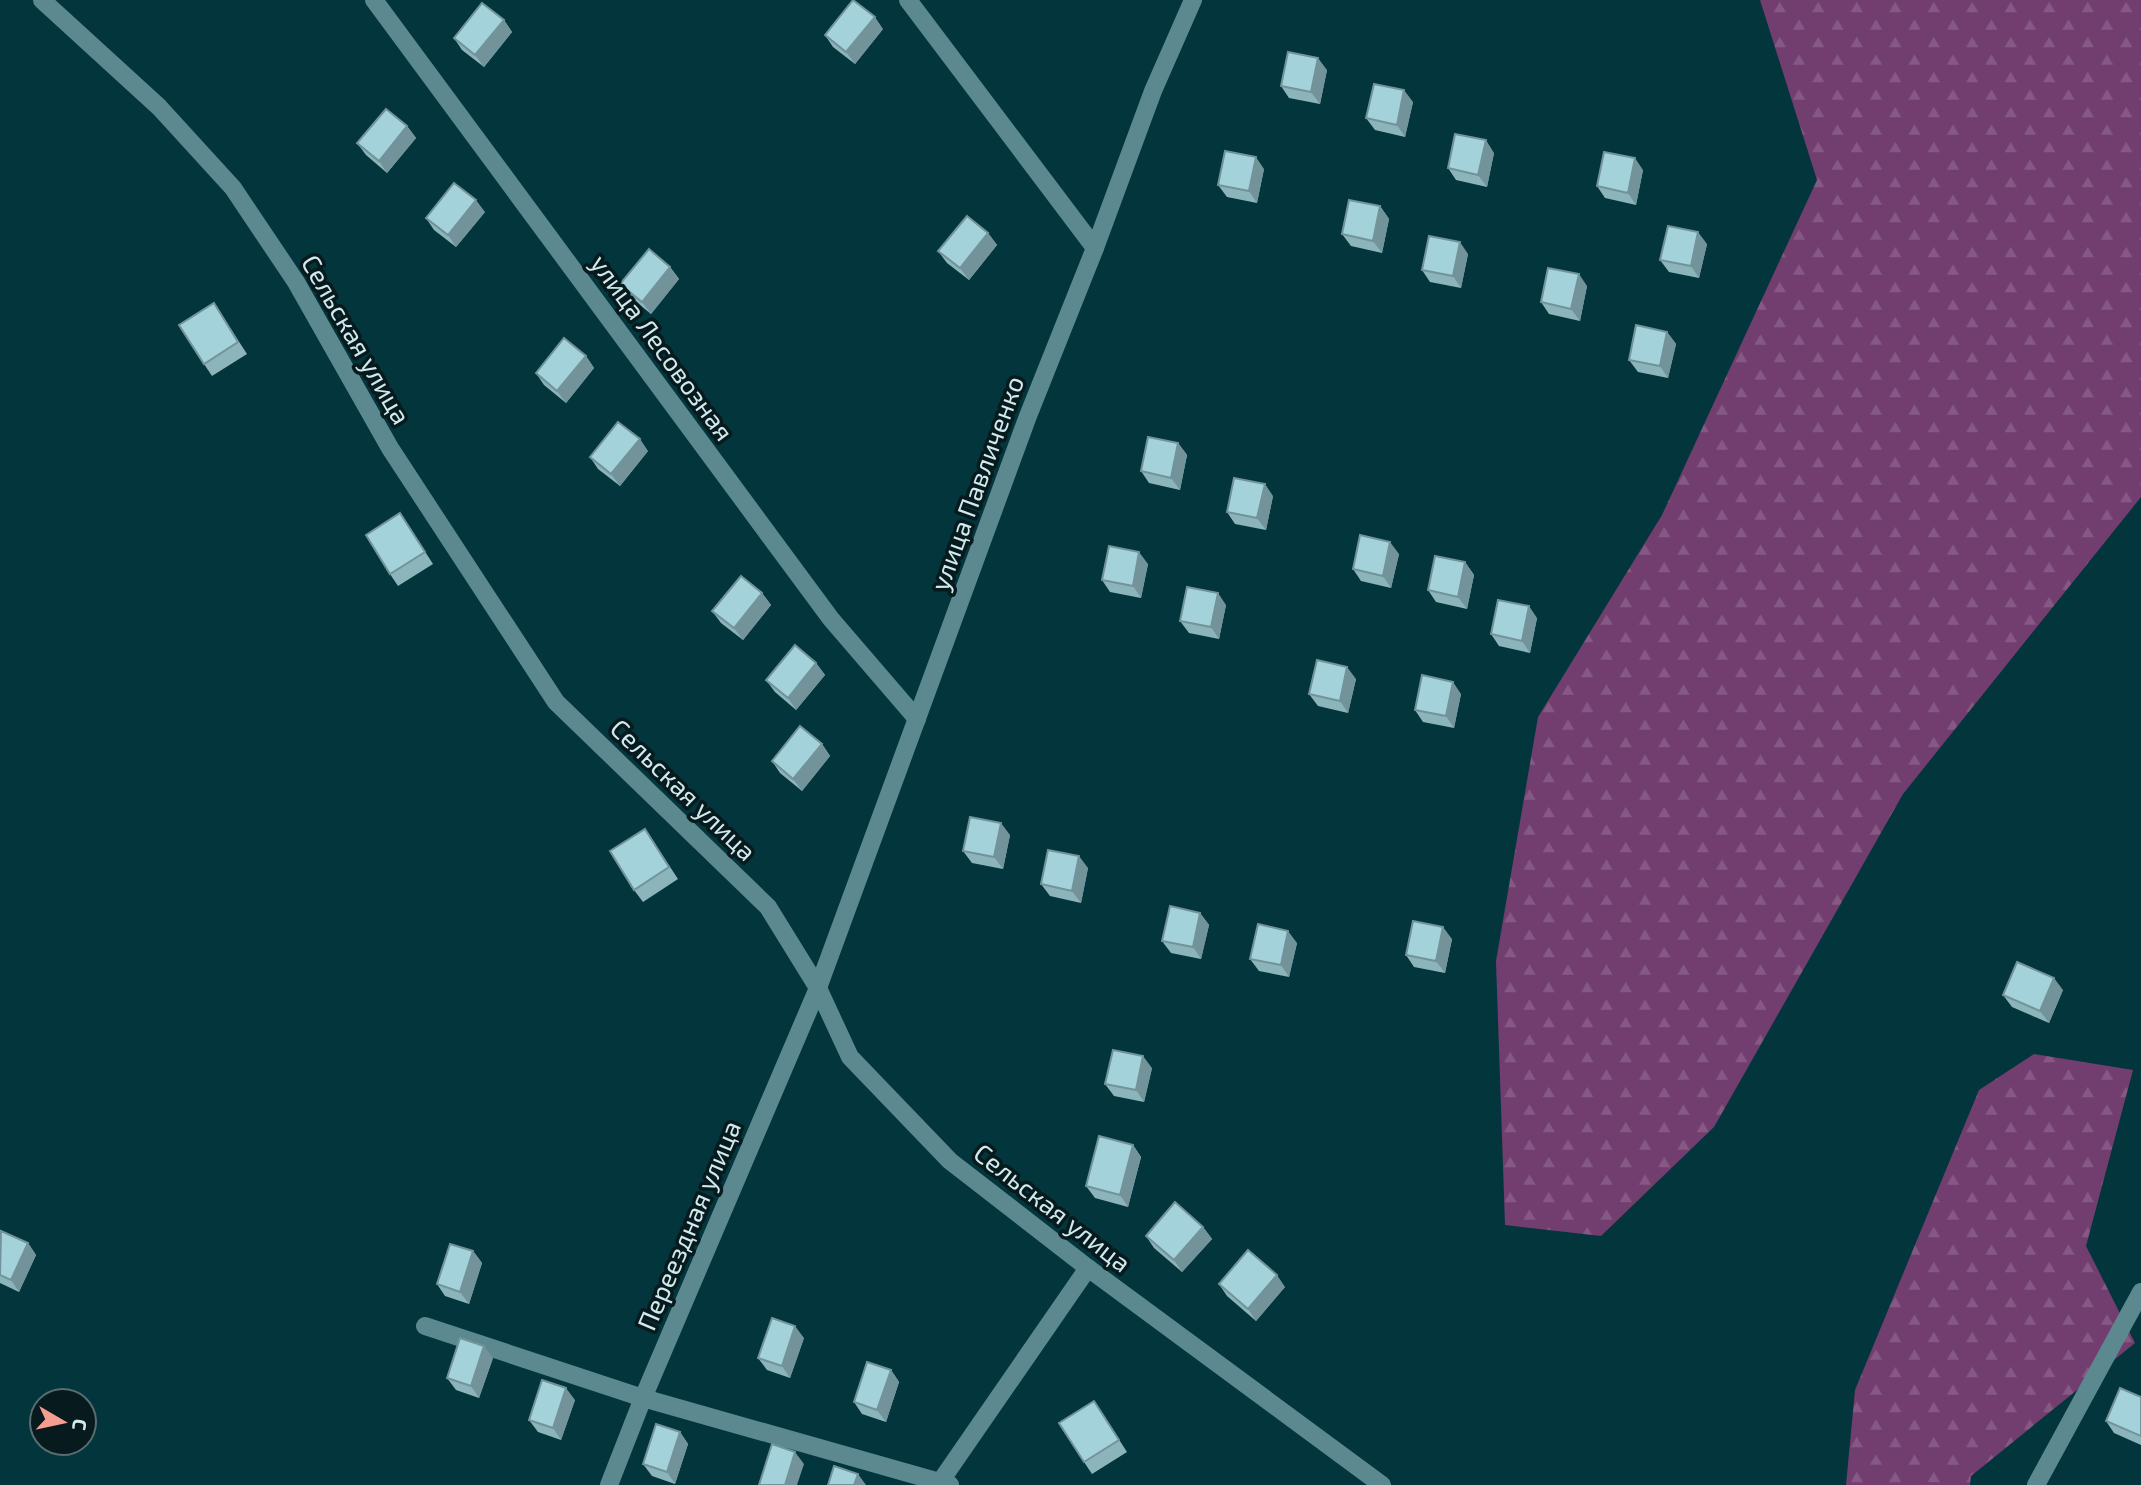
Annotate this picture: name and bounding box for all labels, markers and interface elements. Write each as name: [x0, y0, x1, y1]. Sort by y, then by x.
street label: улица Лесовозная: [584, 248, 741, 447]
street label: Сельская улица: [295, 249, 418, 430]
street label: улица Павличенко: [923, 371, 1030, 595]
street label: Сельская улица: [604, 712, 763, 867]
street label: Переездная улица: [630, 1116, 747, 1335]
street label: Сельская улица: [968, 1136, 1138, 1279]
north arrow: [28, 1387, 98, 1457]
text: С: [68, 1417, 93, 1432]

